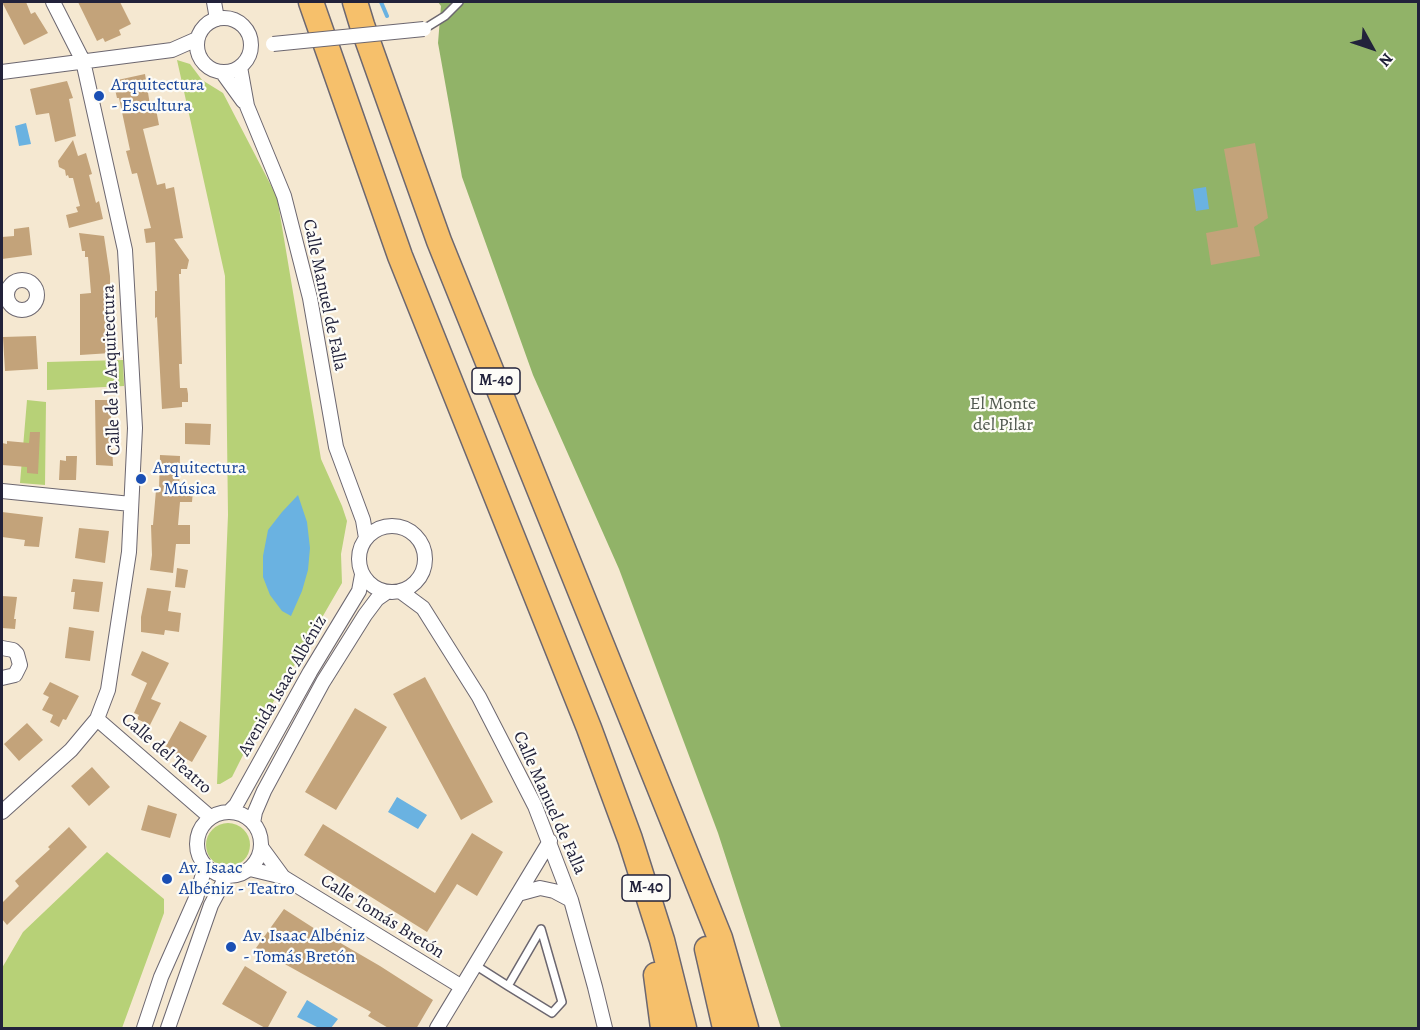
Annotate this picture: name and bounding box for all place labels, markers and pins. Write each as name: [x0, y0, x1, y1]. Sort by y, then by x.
place label: Arquitectura - Escultura: [111, 75, 204, 118]
marker: Arquitectura - Escultura: [92, 89, 106, 103]
place label: Arquitectura - Música: [153, 458, 246, 500]
marker: Arquitectura - Música: [134, 472, 148, 486]
place label: Av. Isaac Albéniz - Teatro: [179, 858, 295, 900]
marker: Av. Isaac Albéniz - Teatro: [160, 872, 174, 886]
place label: Av. Isaac Albéniz - Tomás Bretón: [243, 926, 365, 968]
marker: Av. Isaac Albéniz - Tomás Bretón: [224, 940, 238, 954]

